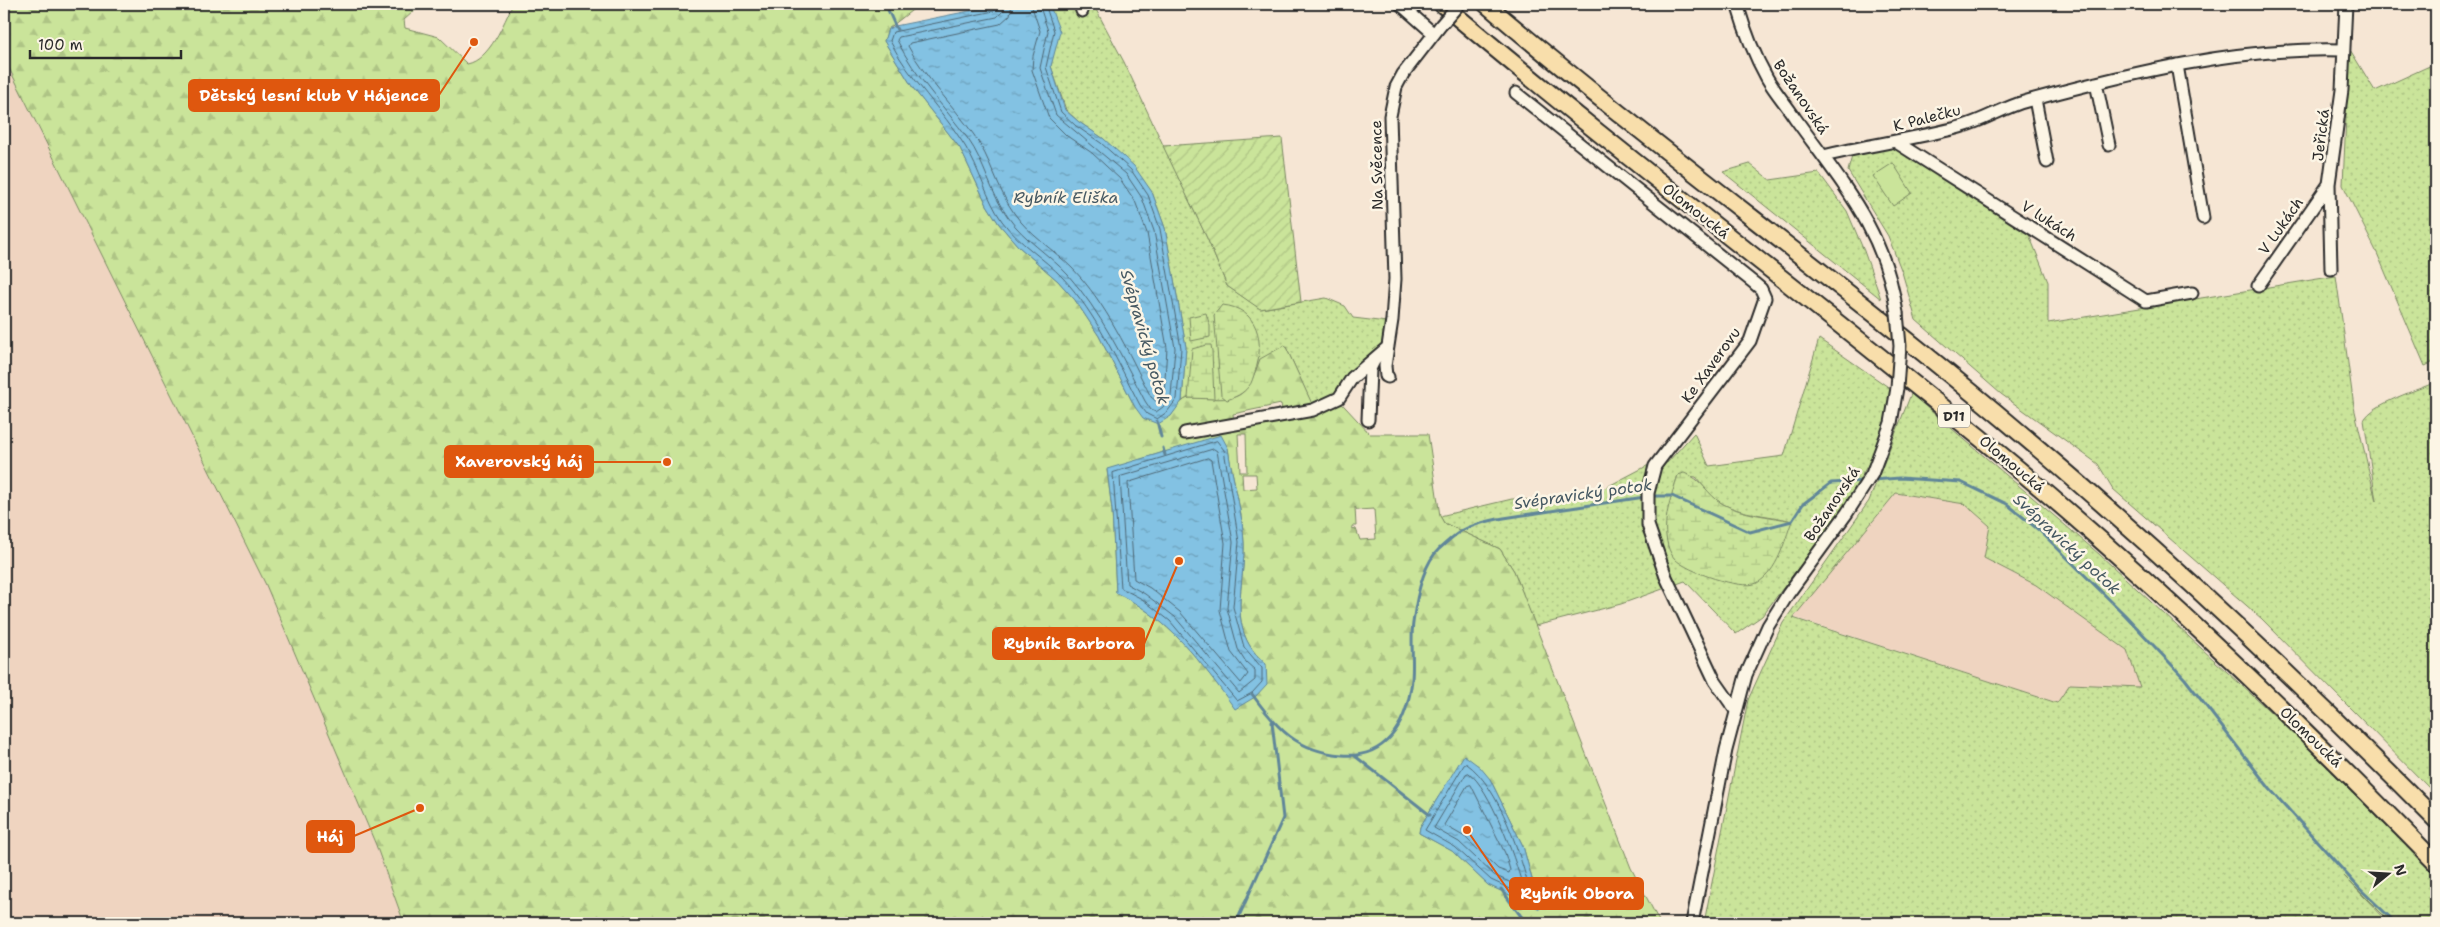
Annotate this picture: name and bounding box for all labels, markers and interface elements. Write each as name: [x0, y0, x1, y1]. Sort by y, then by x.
scale bar: [30, 28, 181, 60]
text: 100 m: [38, 35, 83, 55]
street label: Božanovská: [1769, 56, 1834, 139]
callout: Dětský lesní klub V Hájence: [189, 80, 439, 111]
text: Dětský lesní klub V Hájence: [199, 85, 429, 106]
street label: K Palečku: [1891, 100, 1963, 136]
street label: Jeřická: [2308, 107, 2334, 162]
street label: Na Svěcence: [1366, 120, 1388, 210]
street label: Olomoucká: [1658, 179, 1734, 244]
water label: Rybník Eliška: [1013, 187, 1119, 208]
street label: V Lukách: [2254, 193, 2308, 259]
street label: V lukách: [2017, 196, 2081, 246]
water label: Svépravický potok: [1116, 267, 1174, 407]
street label: Ke Xaverovu: [1677, 323, 1745, 407]
road number: D11: [1938, 404, 1970, 428]
street label: Olomoucká: [1975, 431, 2049, 498]
callout: Xaverovský háj: [445, 446, 593, 477]
text: Xaverovský háj: [455, 451, 583, 472]
street label: Božanovská: [1800, 462, 1865, 545]
water label: Svépravický potok: [1513, 474, 1653, 514]
water label: Svépravický potok: [2009, 489, 2125, 599]
callout: Rybník Barbora: [993, 628, 1144, 659]
text: Rybník Barbora: [1004, 633, 1134, 654]
street label: Olomoucká: [2275, 702, 2347, 772]
callout: Háj: [307, 821, 354, 852]
text: Háj: [317, 826, 343, 847]
north arrow: [2362, 850, 2412, 900]
text: N: [2390, 862, 2411, 878]
callout: Rybník Obora: [1510, 878, 1643, 909]
text: Rybník Obora: [1520, 883, 1634, 904]

